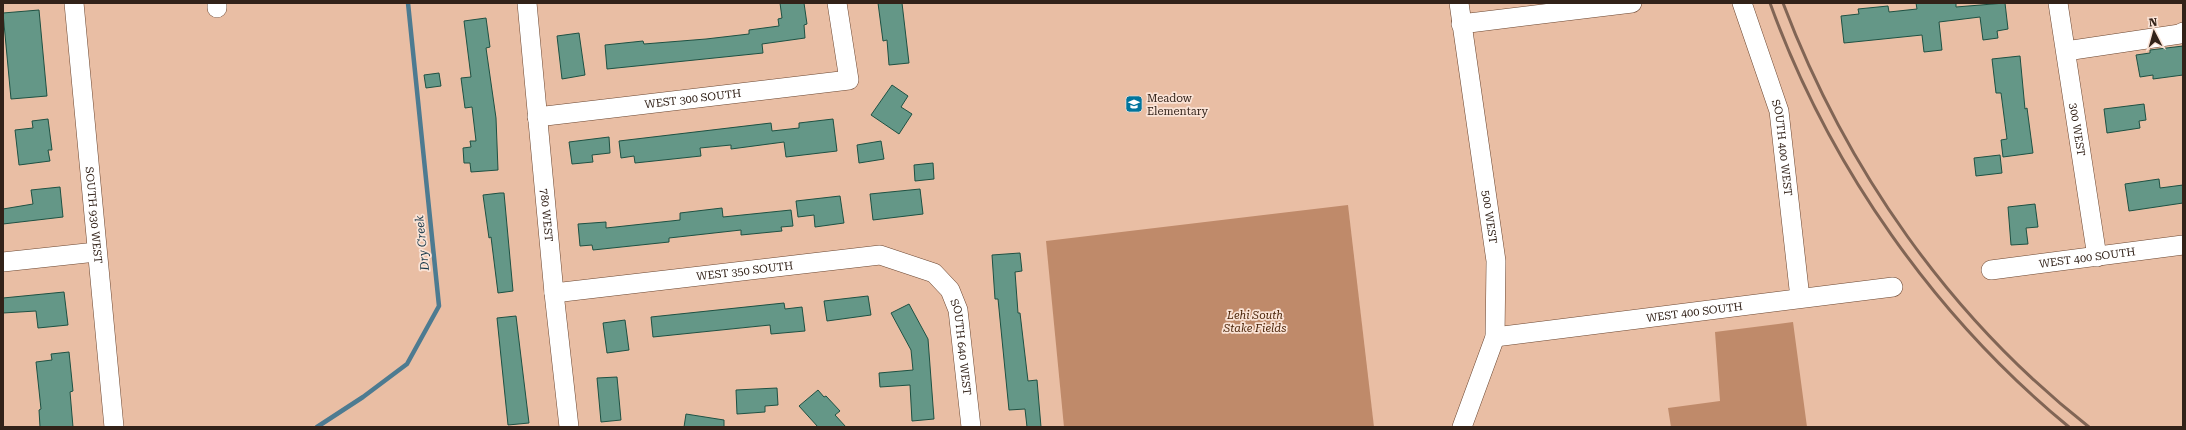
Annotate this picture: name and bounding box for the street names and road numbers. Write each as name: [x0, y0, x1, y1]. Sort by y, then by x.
street label: WEST 300 SOUTH: [644, 86, 742, 111]
street label: SOUTH 400 WEST: [1769, 98, 1795, 197]
street label: 300 WEST: [2067, 102, 2088, 157]
street label: SOUTH 930 WEST: [83, 166, 105, 264]
street label: 780 WEST: [538, 188, 556, 242]
street label: 500 WEST: [1479, 189, 1500, 244]
street label: WEST 400 SOUTH: [2038, 245, 2136, 270]
street label: WEST 350 SOUTH: [696, 259, 794, 283]
street label: SOUTH 640 WEST: [948, 297, 974, 396]
street label: WEST 400 SOUTH: [1645, 299, 1744, 324]

